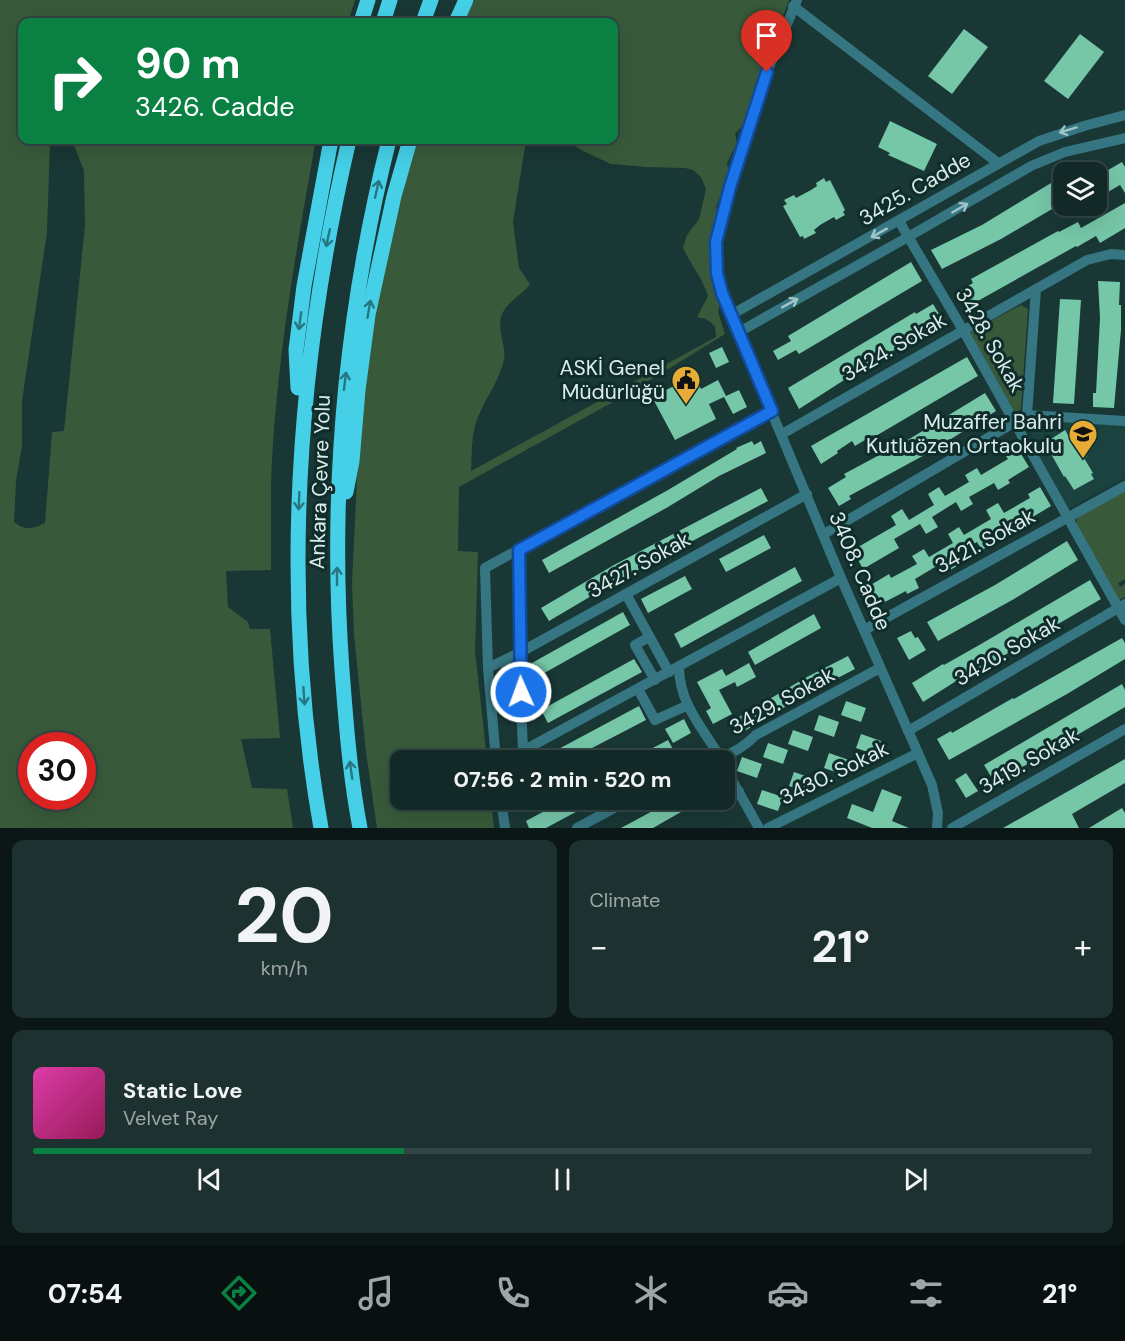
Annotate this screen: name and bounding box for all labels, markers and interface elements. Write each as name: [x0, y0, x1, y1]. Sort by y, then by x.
pin: [741, 10, 792, 72]
icon: arrive: [750, 19, 783, 52]
text: 90 m: [135, 36, 241, 91]
icon: right: [36, 42, 114, 120]
text: 3426. Cadde: [135, 89, 295, 124]
one-way arrow: [1059, 125, 1078, 136]
street label: 3425. Cadde: [854, 146, 976, 232]
map controls: [1053, 162, 1107, 216]
button: layers: [1053, 162, 1107, 216]
one-way arrow: [371, 179, 383, 198]
one-way arrow: [951, 201, 968, 213]
one-way arrow: [322, 227, 333, 247]
one-way arrow: [871, 227, 888, 239]
street label: 3428. Sokak: [949, 283, 1031, 398]
one-way arrow: [781, 297, 798, 309]
one-way arrow: [364, 299, 375, 319]
street label: 3424. Sokak: [837, 306, 952, 388]
one-way arrow: [294, 311, 305, 331]
place label: ASKİ Genel Müdürlüğü: [560, 354, 665, 406]
public building icon: ASKİ Genel Müdürlüğü: [670, 364, 702, 406]
one-way arrow: [340, 372, 351, 391]
street label: Ankara Çevre Yolu: [303, 394, 337, 570]
place label: Muzaffer Bahri Kutluözen Ortaokulu: [866, 408, 1062, 460]
school or university icon: Muzaffer Bahri Kutluözen Ortaokulu: [1067, 418, 1099, 460]
one-way arrow: [294, 490, 305, 510]
street label: 3421. Sokak: [930, 502, 1041, 580]
street label: 3408. Cadde: [822, 507, 898, 635]
street label: 3427. Sokak: [582, 525, 696, 605]
one-way arrow: [332, 566, 343, 586]
street label: 3420. Sokak: [949, 609, 1065, 692]
position arrow: [489, 660, 553, 724]
street label: 3429. Sokak: [724, 660, 840, 741]
one-way arrow: [299, 685, 310, 705]
street label: 3419. Sokak: [974, 721, 1084, 801]
speed limit sign: 30: [18, 732, 96, 810]
street label: 3430. Sokak: [775, 734, 894, 811]
one-way arrow: [346, 761, 357, 781]
text: 07:56 · 2 min · 520 m: [454, 765, 671, 794]
text: 20: [234, 865, 334, 966]
text: Climate: [590, 887, 660, 913]
text: 21°: [811, 917, 870, 976]
text: −: [590, 925, 608, 968]
text: +: [1074, 925, 1092, 968]
text: km/h: [261, 955, 308, 981]
text: Static Love: [123, 1076, 243, 1105]
text: Velvet Ray: [123, 1105, 218, 1131]
icon: previous: [193, 1163, 226, 1196]
icon: pause: [546, 1163, 579, 1196]
icon: next: [899, 1163, 932, 1196]
icon: directions: [218, 1272, 260, 1314]
icon: music: [355, 1272, 397, 1314]
icon: phone: [492, 1272, 534, 1314]
icon: climate: [630, 1272, 672, 1314]
icon: car: [767, 1272, 809, 1314]
icon: filters: [905, 1272, 947, 1314]
text: 07:54: [48, 1276, 122, 1311]
text: 21°: [1042, 1276, 1077, 1311]

